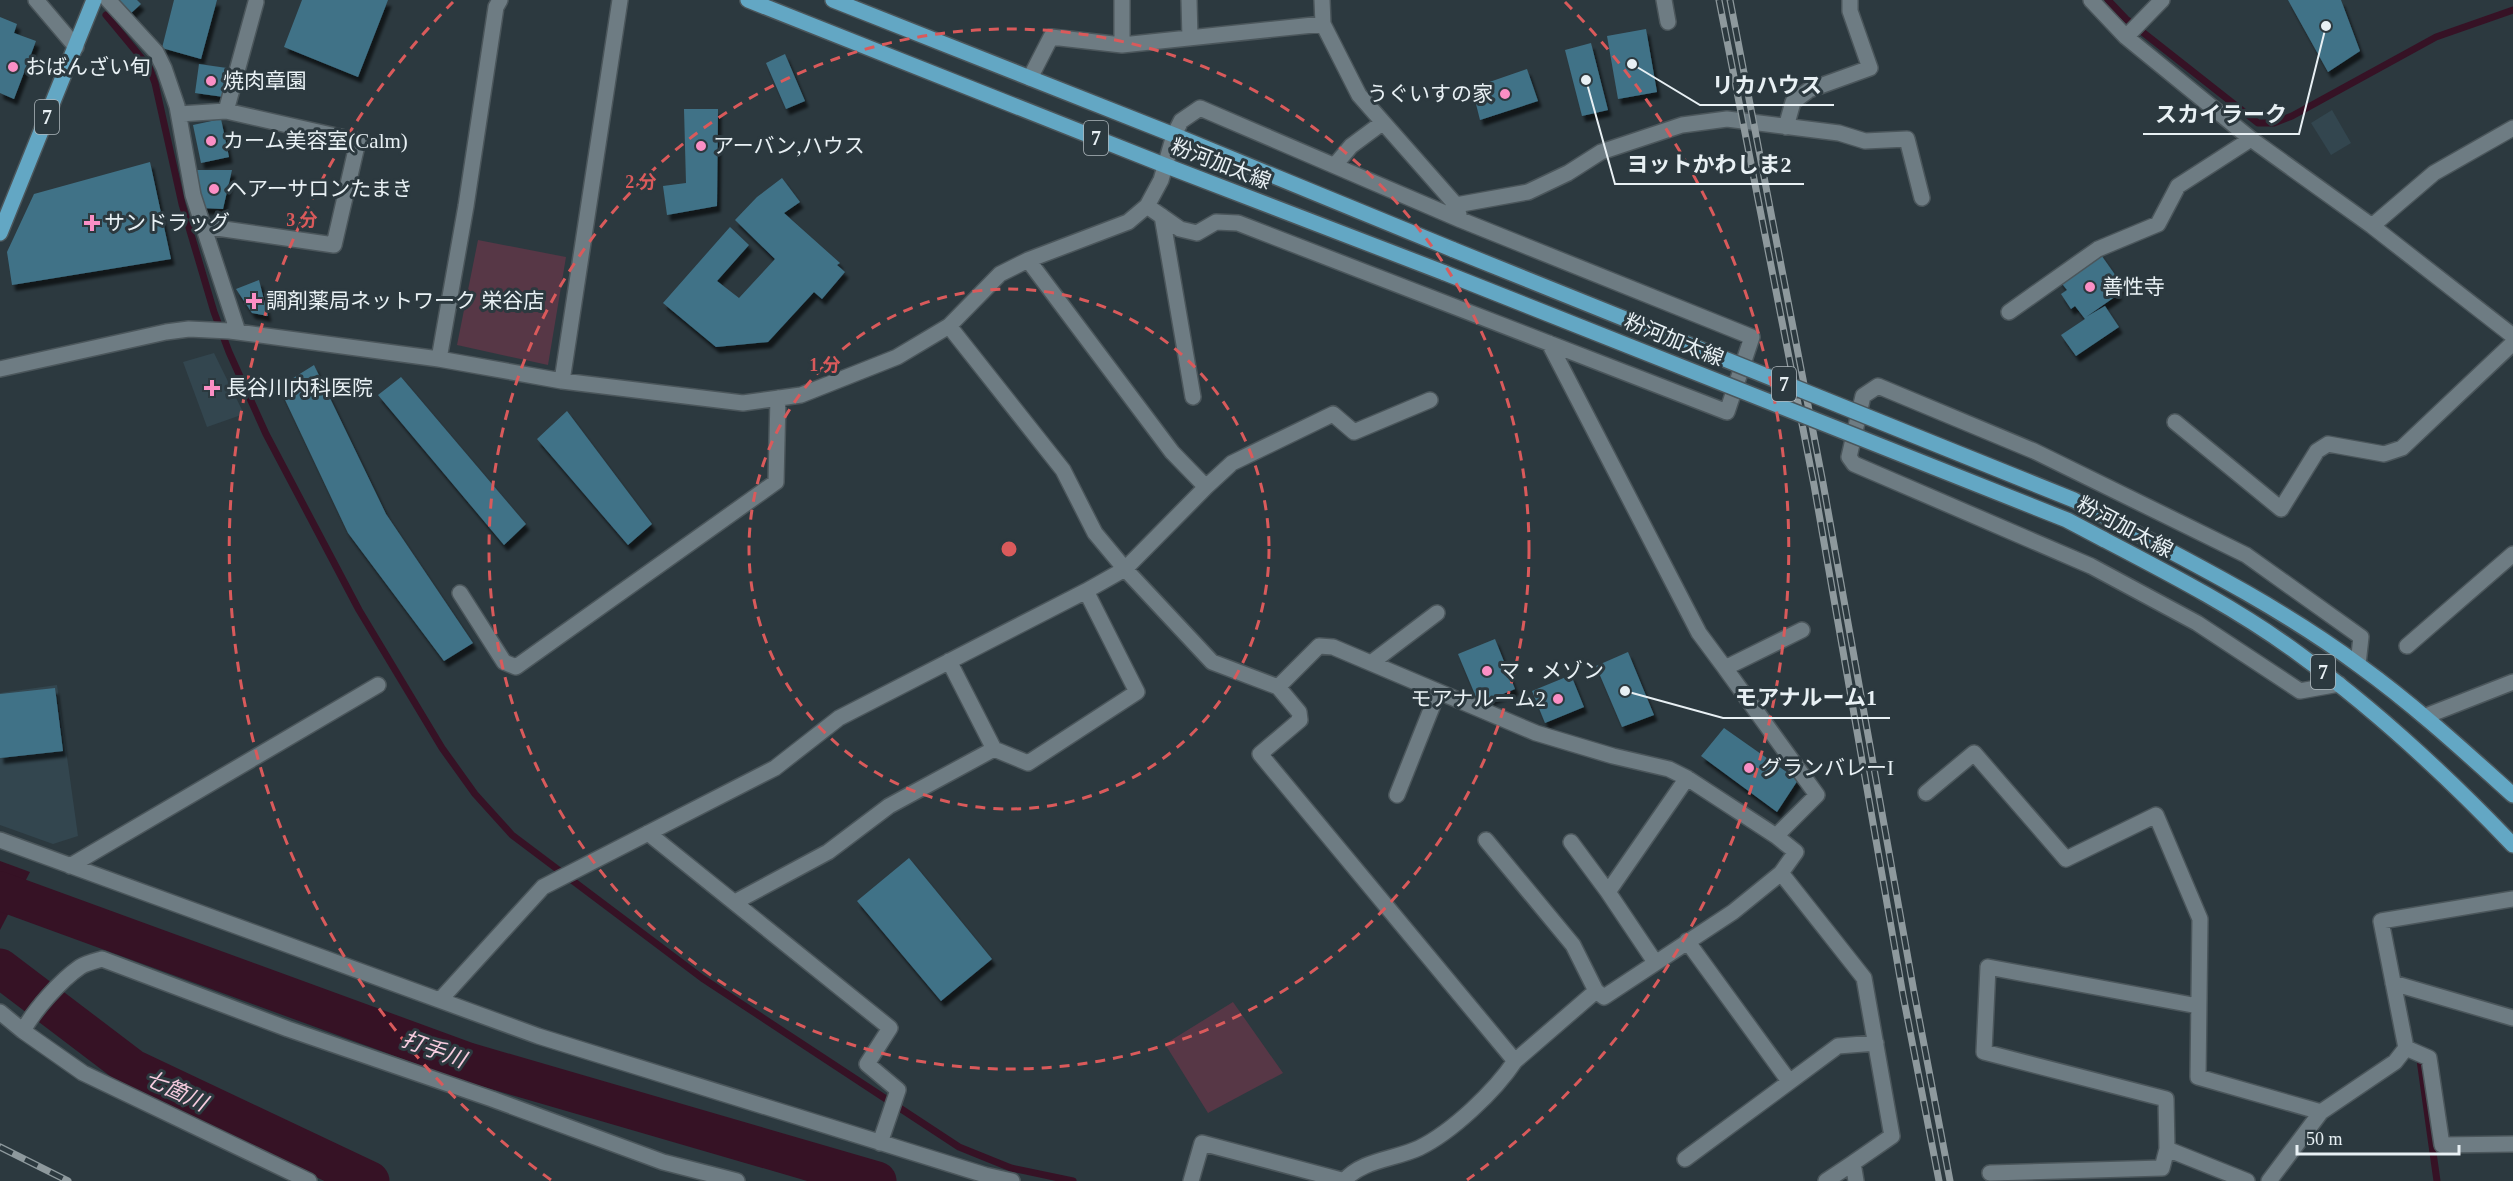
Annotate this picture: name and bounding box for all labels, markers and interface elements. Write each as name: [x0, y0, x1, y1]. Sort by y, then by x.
place label: おばんざい旬: [25, 55, 151, 79]
marker: おばんざい旬: [6, 60, 20, 74]
callout: リカハウス: [1700, 65, 1834, 105]
place label: 焼肉章園: [223, 69, 307, 93]
text: リカハウス: [1712, 73, 1822, 98]
marker: 焼肉章園: [204, 74, 218, 88]
place label: うぐいすの家: [1367, 82, 1493, 106]
marker: うぐいすの家: [1498, 87, 1512, 101]
callout: スカイラーク: [2143, 94, 2299, 134]
road number: 7: [35, 100, 59, 134]
text: スカイラーク: [2155, 102, 2287, 127]
road number: 7: [1084, 121, 1108, 155]
place label: カーム美容室(Calm): [223, 129, 408, 153]
marker: カーム美容室(Calm): [204, 134, 218, 148]
place label: アーバン,ハウス: [713, 134, 865, 158]
street label: 粉河加太線: [1168, 134, 1274, 194]
marker: アーバン,ハウス: [694, 139, 708, 153]
callout: ヨットかわしま2: [1615, 144, 1804, 184]
text: ヨットかわしま2: [1626, 152, 1792, 177]
text: 2 分: [625, 172, 657, 192]
place label: ヘアーサロンたまき: [226, 177, 413, 201]
marker: ヘアーサロンたまき: [207, 182, 221, 196]
text: 3 分: [286, 210, 318, 230]
place label: サンドラッグ: [104, 211, 230, 235]
marker: サンドラッグ: [85, 216, 99, 230]
place label: 善性寺: [2102, 275, 2165, 299]
marker: 善性寺: [2083, 280, 2097, 294]
place label: 調剤薬局ネットワーク 栄谷店: [266, 289, 544, 313]
marker: 調剤薬局ネットワーク 栄谷店: [247, 294, 261, 308]
street label: 粉河加太線: [1621, 309, 1727, 371]
text: 1 分: [809, 355, 841, 375]
road number: 7: [1772, 367, 1796, 401]
place label: 長谷川内科医院: [226, 376, 373, 400]
marker: 長谷川内科医院: [203, 379, 221, 397]
street label: 粉河加太線: [2073, 492, 2177, 562]
centre of rings: [999, 539, 1019, 559]
road number: 7: [2311, 655, 2335, 689]
place label: マ・メゾン: [1499, 659, 1604, 683]
marker: マ・メゾン: [1480, 664, 1494, 678]
callout: モアナルーム1: [1723, 678, 1890, 718]
text: モアナルーム1: [1735, 685, 1877, 710]
place label: モアナルーム2: [1411, 687, 1546, 711]
marker: モアナルーム2: [1551, 692, 1565, 706]
place label: グランバレーI: [1761, 756, 1894, 780]
marker: グランバレーI: [1742, 761, 1756, 775]
water label: 打手川: [399, 1026, 471, 1073]
water label: 七箇川: [141, 1065, 213, 1117]
scale bar: [2297, 1118, 2459, 1156]
text: 50 m: [2306, 1129, 2343, 1149]

